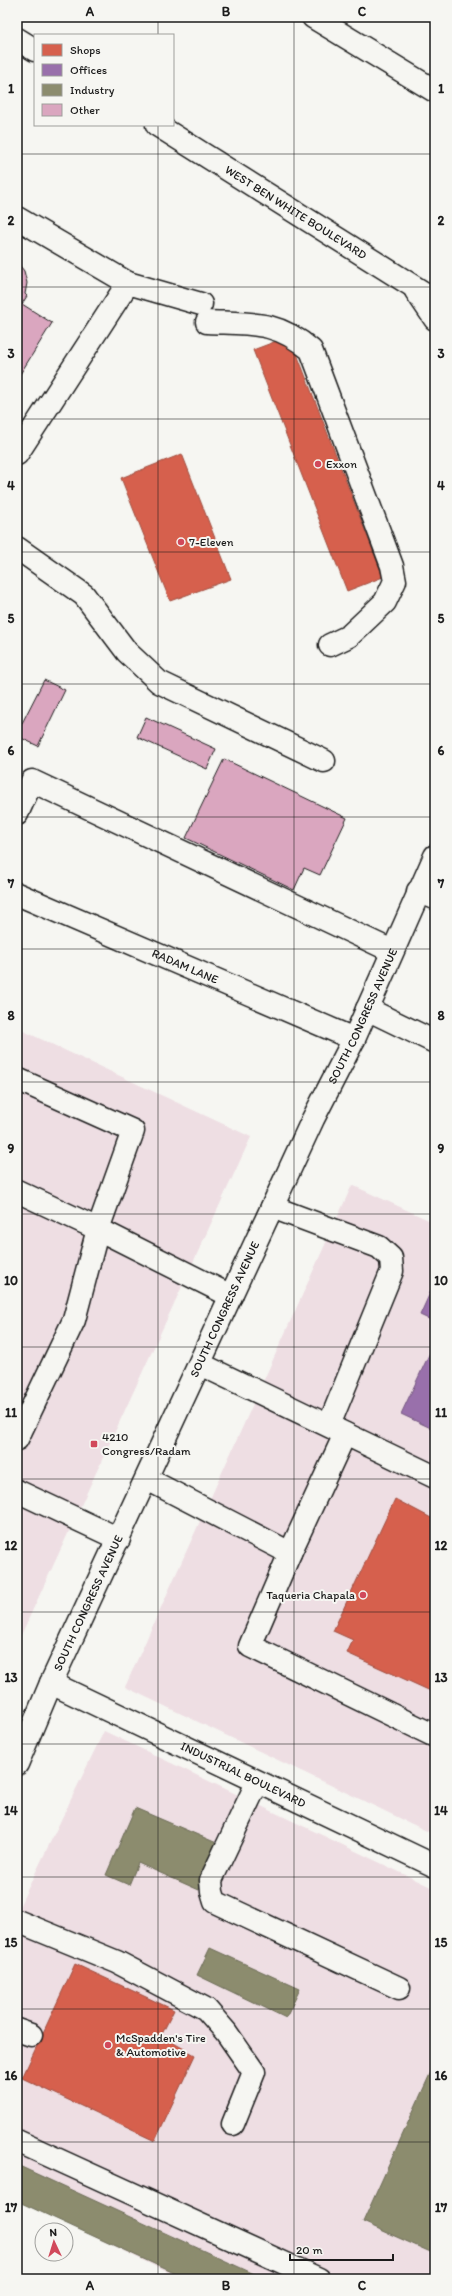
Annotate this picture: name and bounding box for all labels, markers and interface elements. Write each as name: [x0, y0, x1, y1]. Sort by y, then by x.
text: A: [85, 4, 95, 19]
text: B: [222, 4, 231, 19]
text: C: [358, 4, 367, 19]
legend: [34, 34, 174, 126]
text: Shops: [70, 43, 101, 57]
text: Offices: [70, 63, 107, 77]
text: 1: [8, 81, 14, 96]
text: 1: [438, 81, 444, 96]
text: Industry: [70, 83, 115, 97]
text: Other: [70, 103, 100, 117]
street label: WEST BEN WHITE BOULEVARD: [222, 163, 369, 262]
text: 2: [8, 213, 15, 228]
text: 2: [438, 213, 445, 228]
text: 3: [7, 346, 15, 361]
text: 3: [437, 346, 445, 361]
place label: Exxon: [326, 457, 357, 471]
marker: Exxon: [313, 459, 323, 469]
text: 4: [7, 478, 15, 493]
text: 4: [437, 478, 445, 493]
place label: 7-Eleven: [189, 535, 234, 549]
marker: 7-Eleven: [176, 537, 186, 547]
text: 5: [8, 611, 15, 626]
text: 5: [438, 611, 445, 626]
text: 6: [8, 743, 15, 758]
text: 6: [438, 743, 445, 758]
text: 7: [7, 876, 15, 891]
text: 7: [437, 876, 445, 891]
street label: RADAM LANE: [150, 946, 221, 987]
street label: SOUTH CONGRESS AVENUE: [325, 946, 400, 1086]
text: 8: [7, 1008, 15, 1023]
text: 8: [437, 1008, 445, 1023]
text: 9: [8, 1141, 15, 1156]
text: 9: [438, 1141, 445, 1156]
street label: SOUTH CONGRESS AVENUE: [187, 1239, 262, 1379]
text: 10: [4, 1273, 18, 1288]
text: 10: [434, 1273, 448, 1288]
text: 11: [5, 1405, 17, 1420]
text: 11: [435, 1405, 447, 1420]
place label: 4210 Congress/Radam: [102, 1430, 191, 1458]
marker: 4210 Congress/Radam: [89, 1439, 99, 1449]
street label: SOUTH CONGRESS AVENUE: [51, 1533, 126, 1673]
text: 12: [5, 1538, 18, 1553]
text: 12: [435, 1538, 448, 1553]
place label: Taqueria Chapala: [266, 1588, 355, 1602]
marker: Taqueria Chapala: [358, 1590, 368, 1600]
text: 13: [4, 1670, 18, 1685]
text: 13: [434, 1670, 448, 1685]
street label: INDUSTRIAL BOULEVARD: [179, 1739, 308, 1811]
text: 14: [4, 1803, 18, 1818]
text: 14: [434, 1803, 448, 1818]
text: 15: [5, 1935, 18, 1950]
text: 15: [435, 1935, 448, 1950]
place label: McSpadden's Tire & Automotive: [116, 2031, 206, 2059]
marker: McSpadden's Tire & Automotive: [103, 2040, 113, 2050]
text: 16: [5, 2068, 18, 2083]
text: 16: [435, 2068, 448, 2083]
text: 17: [5, 2200, 18, 2215]
text: 17: [435, 2200, 448, 2215]
north arrow: [34, 2222, 74, 2262]
text: N: [49, 2226, 58, 2239]
scale bar: [290, 2236, 393, 2262]
text: 20 m: [296, 2243, 323, 2257]
text: A: [85, 2278, 95, 2293]
text: B: [222, 2278, 231, 2293]
text: C: [358, 2278, 367, 2293]

